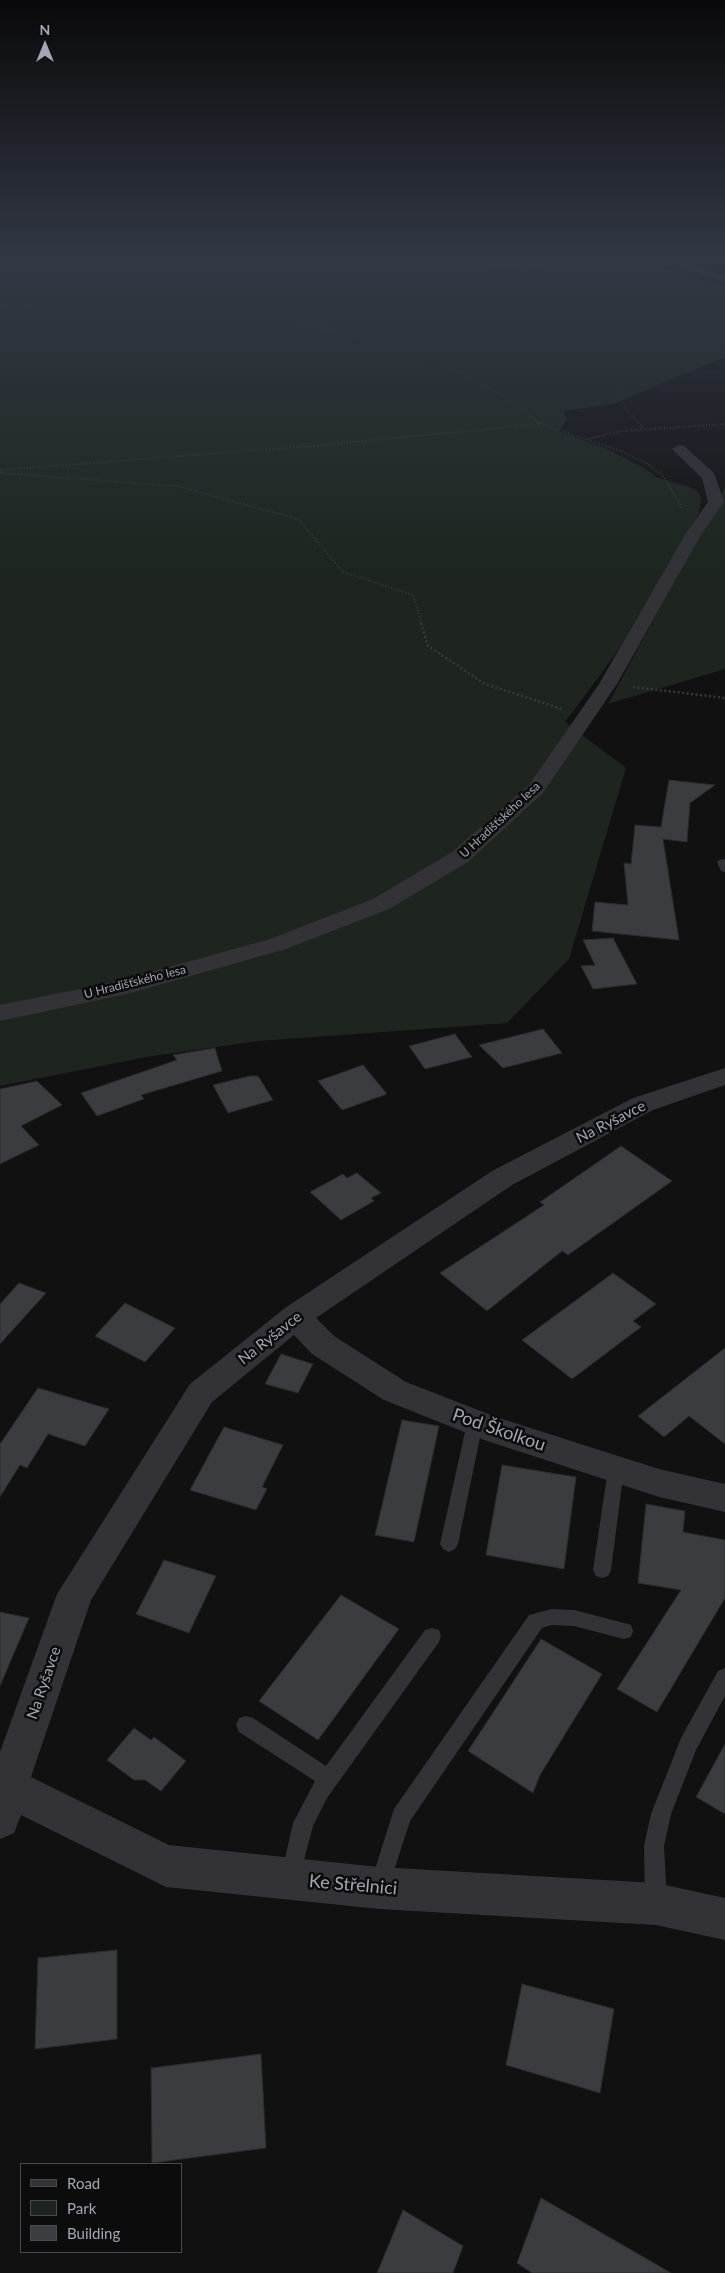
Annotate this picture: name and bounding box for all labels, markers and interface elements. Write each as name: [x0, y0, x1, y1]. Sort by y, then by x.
north arrow: [20, 20, 70, 70]
text: N: [40, 21, 50, 38]
street label: U Hradišťského lesa: [457, 779, 543, 861]
street label: U Hradišťského lesa: [83, 962, 187, 1002]
street label: Na Ryšavce: [573, 1097, 649, 1147]
street label: Na Ryšavce: [235, 1308, 305, 1368]
street label: Pod Školkou: [450, 1404, 548, 1456]
street label: Na Ryšavce: [23, 1644, 65, 1722]
street label: Ke Střelnici: [308, 1870, 398, 1900]
legend: [20, 2163, 182, 2253]
text: Road: [67, 2174, 100, 2192]
text: Park: [67, 2199, 96, 2217]
text: Building: [67, 2224, 120, 2242]

